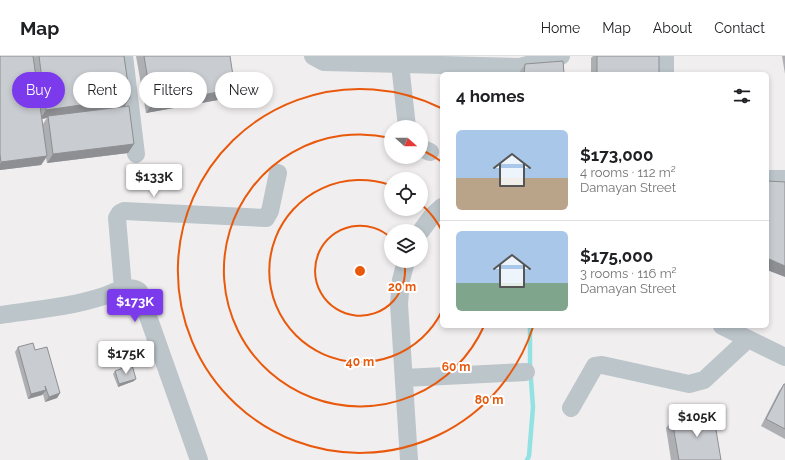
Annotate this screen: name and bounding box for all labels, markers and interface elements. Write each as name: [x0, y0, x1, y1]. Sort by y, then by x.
text: Map: [20, 17, 59, 39]
text: Home: [541, 20, 580, 36]
text: Map: [602, 20, 631, 36]
text: About: [653, 20, 692, 36]
text: Contact: [714, 20, 765, 36]
chip: Buy: [12, 72, 65, 108]
chip: Rent: [73, 72, 131, 108]
chip: Filters: [139, 72, 207, 108]
chip: New: [215, 72, 273, 108]
icon: filters: [731, 85, 753, 107]
text: 4 homes: [456, 86, 525, 106]
north arrow: [384, 120, 428, 164]
map controls: [384, 120, 428, 268]
text: $173,000: [580, 145, 653, 165]
icon: home: [488, 146, 536, 194]
pin: $133K: [126, 164, 182, 198]
text: 4 rooms · 112 m²: [580, 165, 676, 180]
text: $133K: [135, 169, 173, 184]
button: locate: [384, 172, 428, 216]
text: Damayan Street: [580, 180, 676, 195]
button: layers: [384, 224, 428, 268]
text: $175,000: [580, 246, 653, 266]
icon: home: [488, 247, 536, 295]
centre of rings: [353, 264, 367, 278]
text: 3 rooms · 116 m²: [580, 266, 677, 281]
text: 20 m: [388, 280, 416, 294]
text: Damayan Street: [580, 281, 676, 296]
pin: $173K: [107, 289, 163, 323]
text: $173K: [116, 294, 154, 309]
pin: $175K: [98, 341, 154, 375]
text: $175K: [107, 346, 145, 361]
text: 40 m: [346, 355, 374, 369]
text: 60 m: [442, 360, 470, 374]
text: 80 m: [475, 393, 503, 407]
pin: $105K: [669, 404, 725, 438]
text: $105K: [678, 409, 716, 424]

